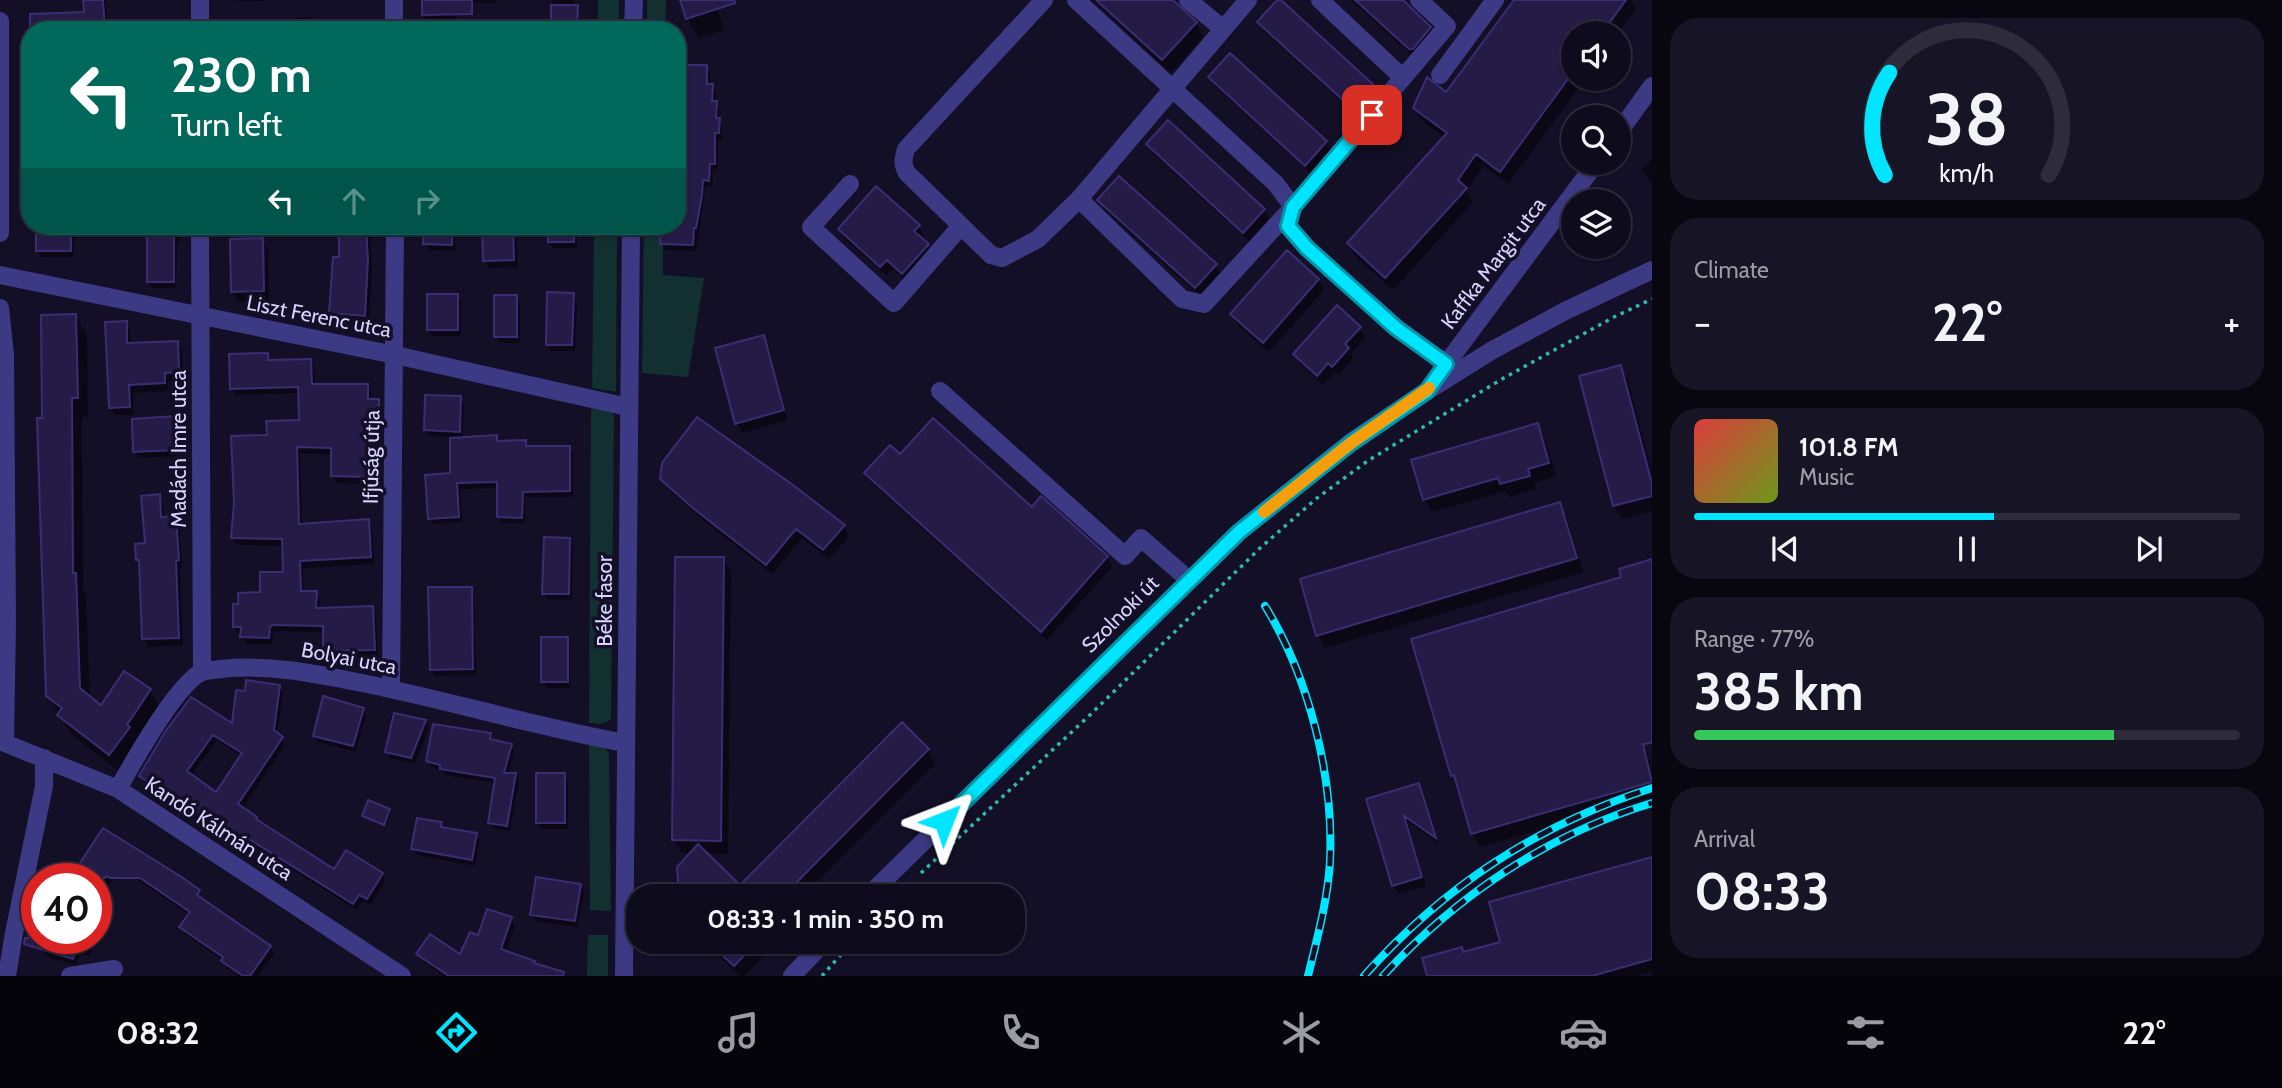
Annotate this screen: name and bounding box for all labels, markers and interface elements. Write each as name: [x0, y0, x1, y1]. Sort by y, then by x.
map controls: [1561, 21, 1631, 259]
button: sound: [1561, 21, 1631, 91]
text: 230 m: [171, 45, 312, 104]
icon: left: [56, 49, 147, 140]
text: 38: [1925, 75, 2009, 163]
pin: [1342, 85, 1402, 145]
icon: arrive: [1353, 96, 1391, 134]
text: Turn left: [171, 105, 282, 144]
button: search: [1561, 105, 1631, 175]
text: km/h: [1940, 158, 1994, 188]
icon: left: [262, 182, 300, 220]
icon: ahead: [335, 182, 373, 220]
icon: right: [408, 182, 446, 220]
button: layers: [1561, 189, 1631, 259]
street label: Kaffka Margit utca: [1435, 192, 1551, 334]
text: Climate: [1694, 256, 1769, 284]
street label: Liszt Ferenc utca: [245, 290, 393, 342]
text: 22°: [1932, 291, 2002, 354]
text: −: [1694, 299, 1711, 346]
text: +: [2223, 299, 2240, 346]
street label: Madách Imre utca: [166, 370, 191, 528]
street label: Ifjúság útja: [358, 410, 385, 504]
text: 101.8 FM: [1799, 431, 1899, 463]
text: Music: [1799, 463, 1854, 491]
icon: previous: [1766, 530, 1804, 568]
icon: pause: [1948, 530, 1986, 568]
icon: next: [2130, 530, 2168, 568]
street label: Béke fasor: [592, 555, 617, 647]
street label: Szolnoki út: [1076, 570, 1164, 658]
text: Range · 77%: [1694, 625, 1815, 653]
street label: Bolyai utca: [299, 637, 399, 679]
text: 385 km: [1694, 660, 1863, 723]
street label: Kandó Kálmán utca: [140, 771, 298, 885]
position arrow: [907, 784, 981, 858]
text: Arrival: [1694, 825, 1755, 853]
text: 08:33: [1694, 860, 1830, 923]
speed limit sign: 40: [21, 863, 112, 954]
text: 08:33 · 1 min · 350 m: [707, 903, 944, 935]
icon: directions: [432, 1008, 481, 1057]
icon: music: [714, 1008, 763, 1057]
icon: phone: [996, 1008, 1045, 1057]
icon: climate: [1277, 1008, 1326, 1057]
icon: car: [1559, 1008, 1608, 1057]
icon: filters: [1841, 1008, 1890, 1057]
text: 08:32: [116, 1013, 200, 1052]
text: 22°: [2122, 1013, 2166, 1052]

